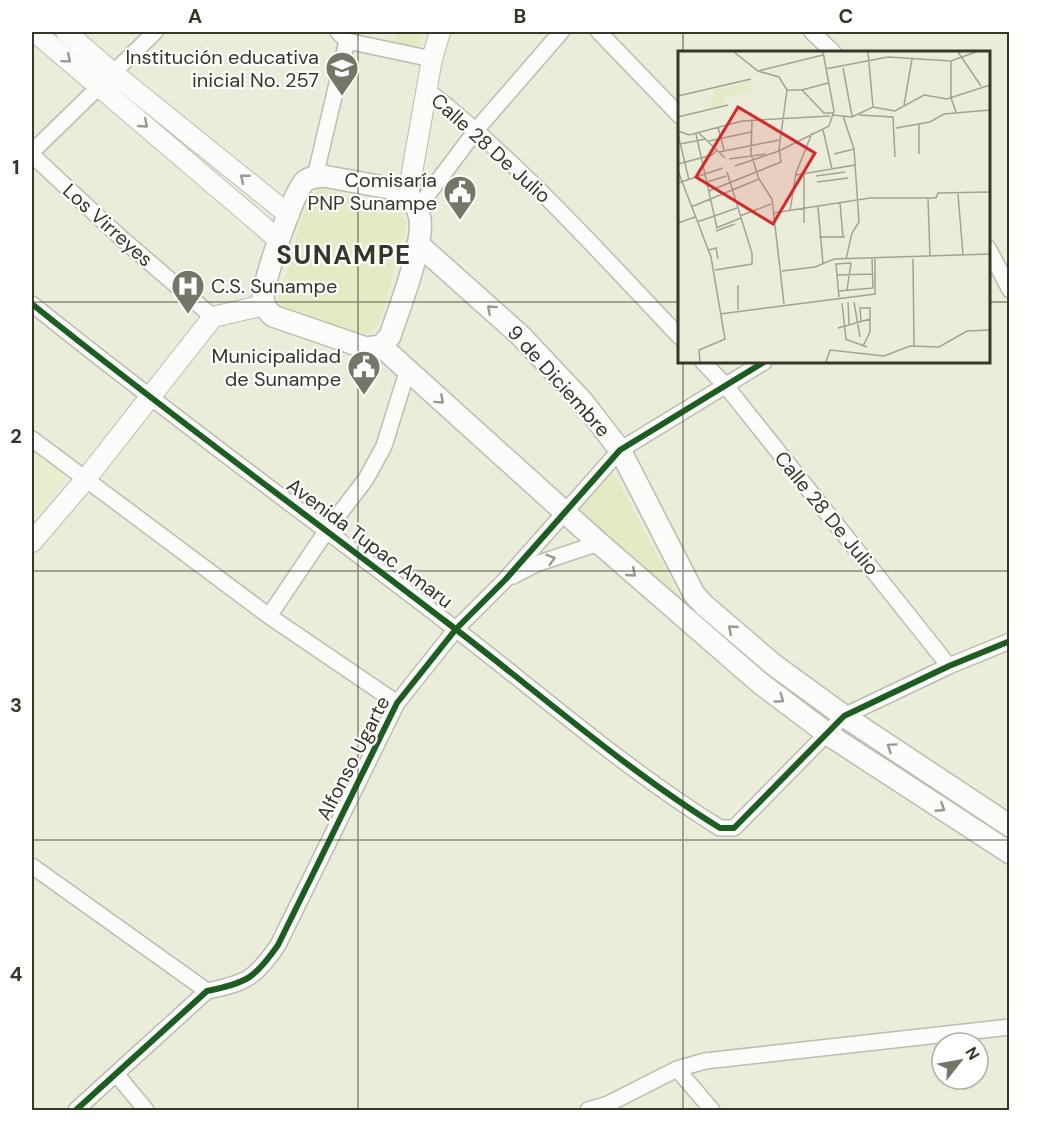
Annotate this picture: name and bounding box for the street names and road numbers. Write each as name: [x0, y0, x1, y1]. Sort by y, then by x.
street label: Calle 28 De Julio: [426, 87, 556, 209]
street label: Los Virreyes: [58, 178, 158, 272]
street label: 9 de Diciembre: [502, 320, 616, 442]
street label: Calle 28 De Julio: [769, 446, 885, 580]
street label: Avenida Tupac Amaru: [282, 472, 458, 614]
street label: Alfonso Ugarte: [311, 691, 395, 825]

